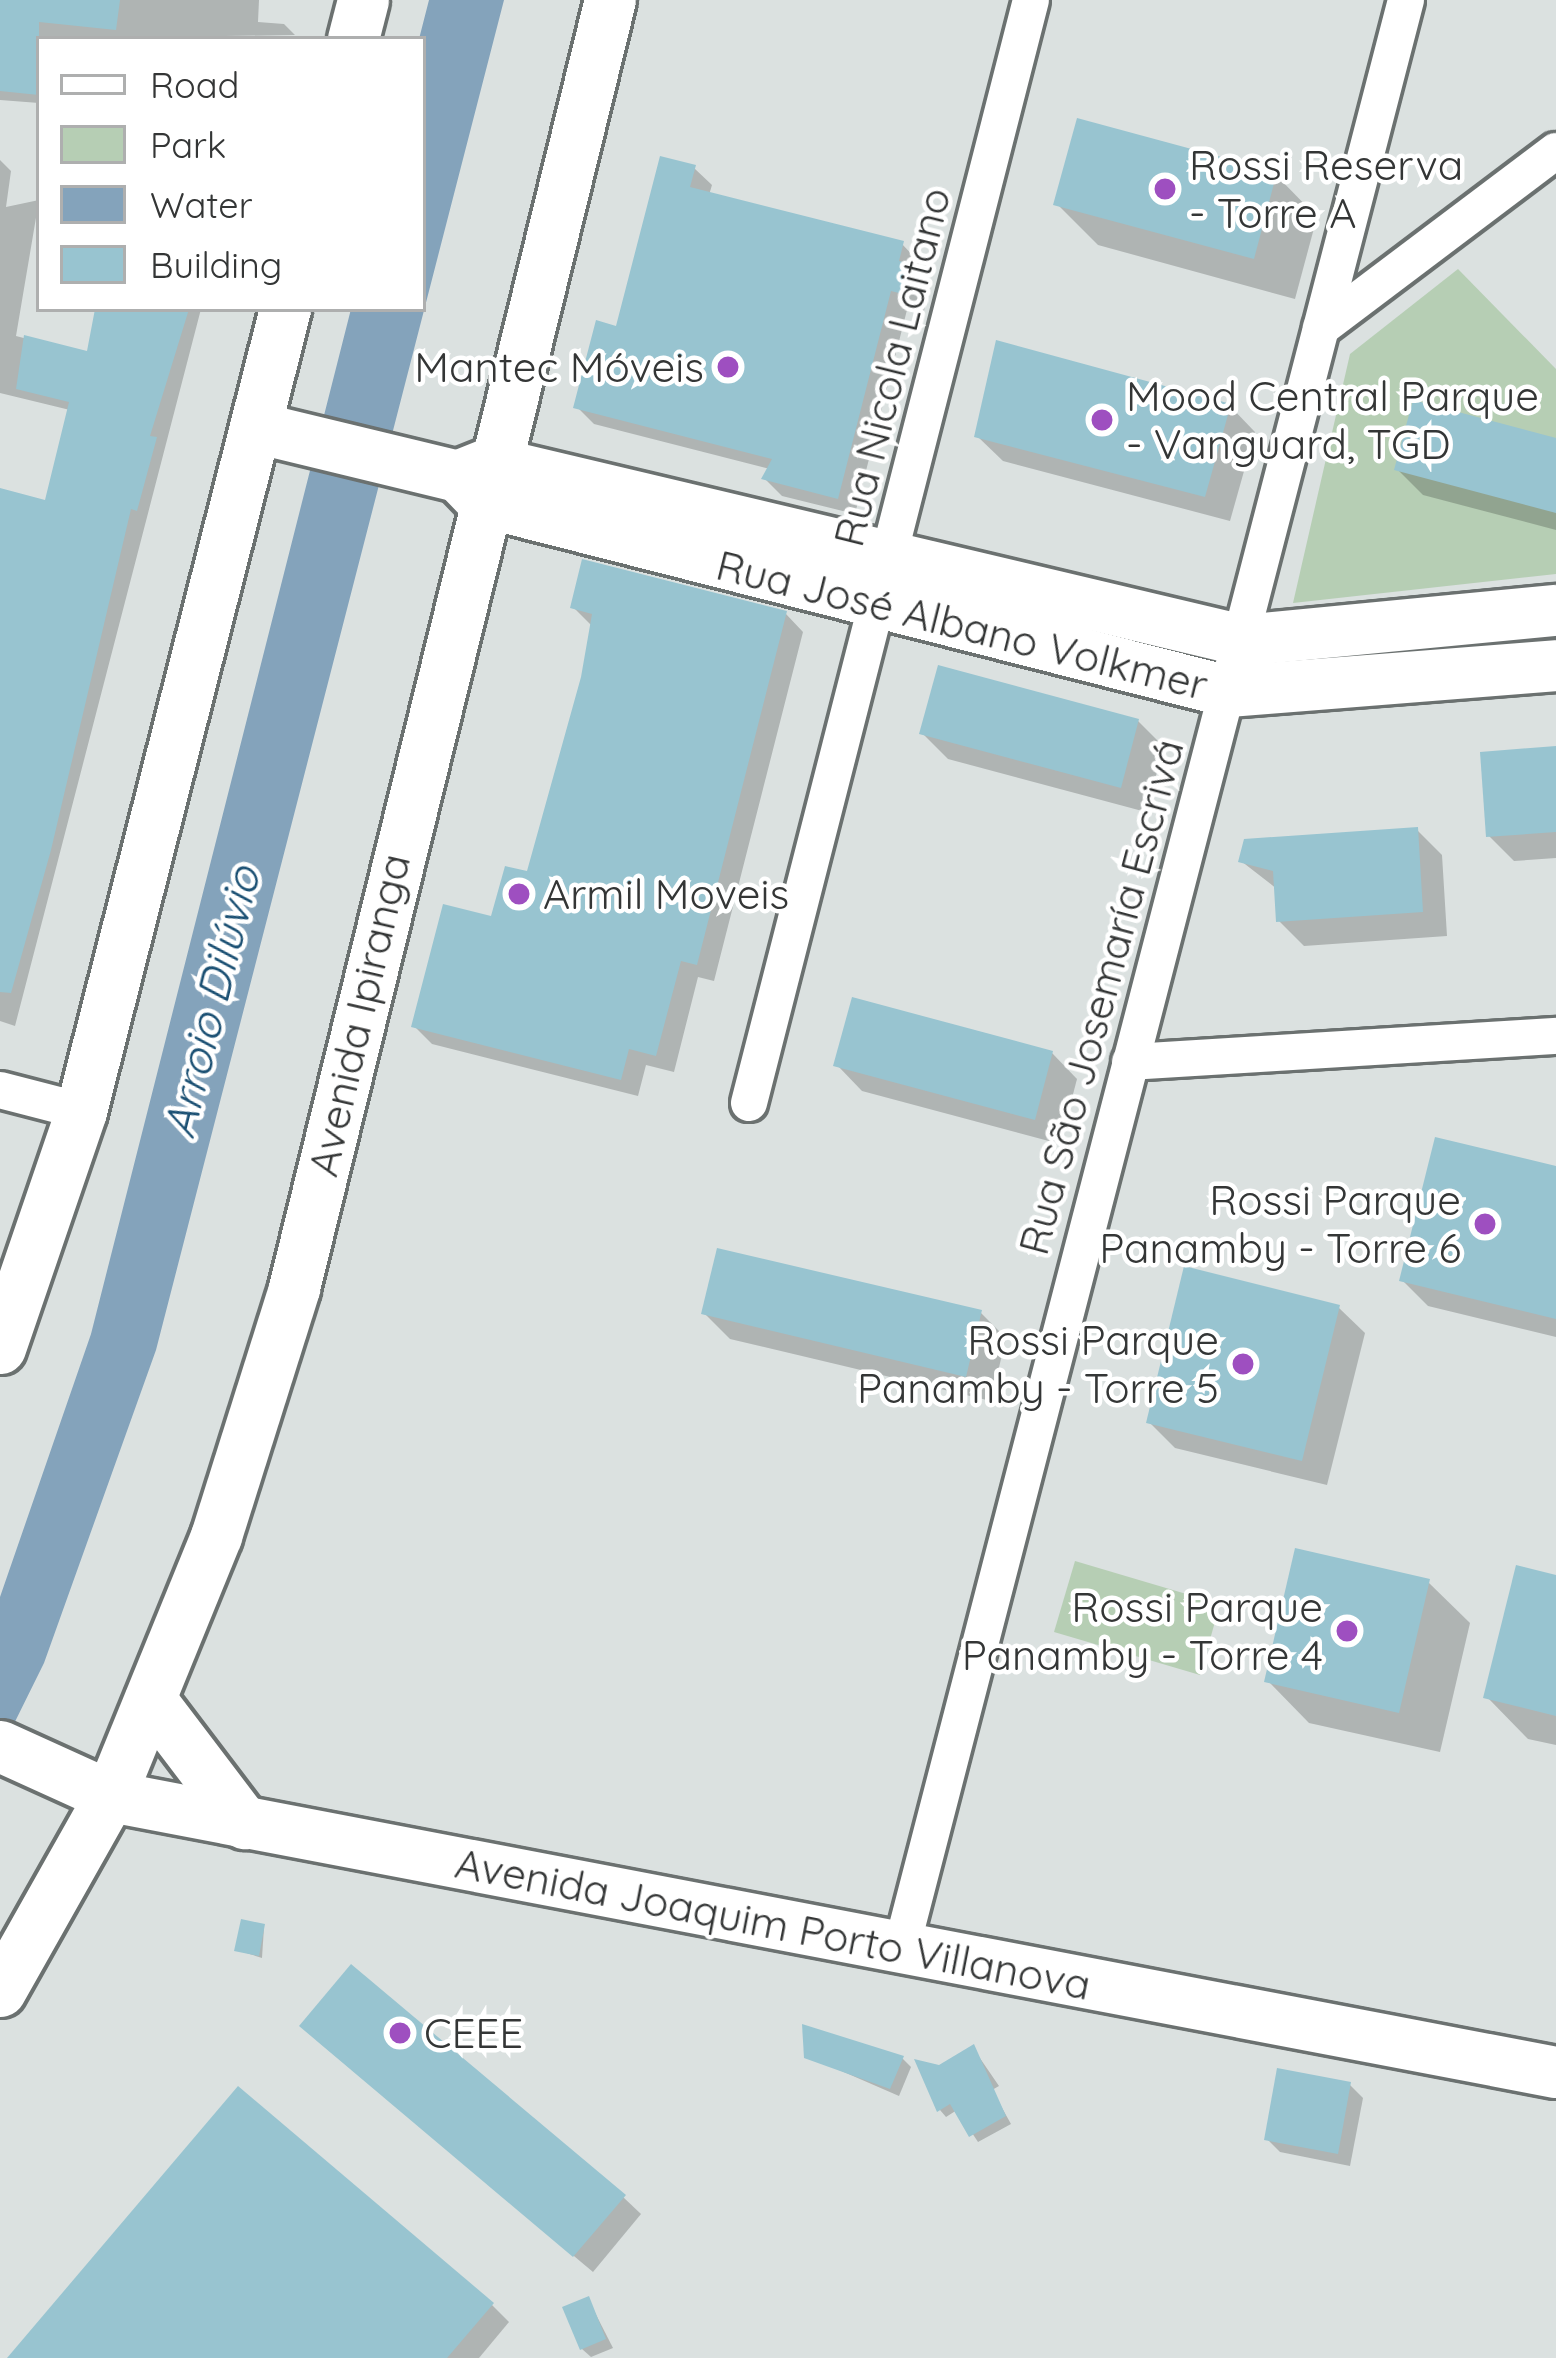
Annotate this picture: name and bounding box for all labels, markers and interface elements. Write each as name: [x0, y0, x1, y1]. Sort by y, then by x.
legend: [36, 36, 426, 312]
text: Road: [150, 62, 239, 107]
text: Park: [150, 122, 226, 167]
place label: Rossi Reserva - Torre A: [1189, 140, 1463, 238]
marker: Rossi Reserva - Torre A: [1152, 176, 1178, 202]
text: Water: [150, 182, 253, 227]
street label: Rua Nicola Laitano: [823, 182, 961, 552]
text: Building: [150, 242, 282, 287]
place label: Mantec Móveis: [414, 342, 704, 392]
marker: Mantec Móveis: [715, 354, 741, 380]
place label: Mood Central Parque - Vanguard, TGD: [1126, 371, 1539, 470]
marker: Mood Central Parque - Vanguard, TGD: [1089, 407, 1115, 433]
street label: Rua José Albano Volkmer: [711, 540, 1213, 710]
street label: Rua São Josemaría Escrivá: [1008, 734, 1194, 1260]
street label: Avenida Ipiranga: [297, 849, 421, 1181]
water label: Arroio Dilúvio: [151, 861, 271, 1143]
place label: Armil Moveis: [543, 869, 789, 919]
marker: Armil Moveis: [506, 881, 532, 907]
place label: Rossi Parque Panamby - Torre 6: [1099, 1175, 1461, 1274]
marker: Rossi Parque Panamby - Torre 6: [1472, 1211, 1498, 1237]
place label: Rossi Parque Panamby - Torre 5: [857, 1315, 1219, 1414]
marker: Rossi Parque Panamby - Torre 5: [1230, 1351, 1256, 1377]
place label: Rossi Parque Panamby - Torre 4: [962, 1582, 1323, 1680]
marker: Rossi Parque Panamby - Torre 4: [1334, 1618, 1360, 1644]
street label: Avenida Joaquim Porto Villanova: [451, 1838, 1095, 2010]
place label: CEEE: [424, 2008, 523, 2058]
marker: CEEE: [387, 2020, 413, 2046]

